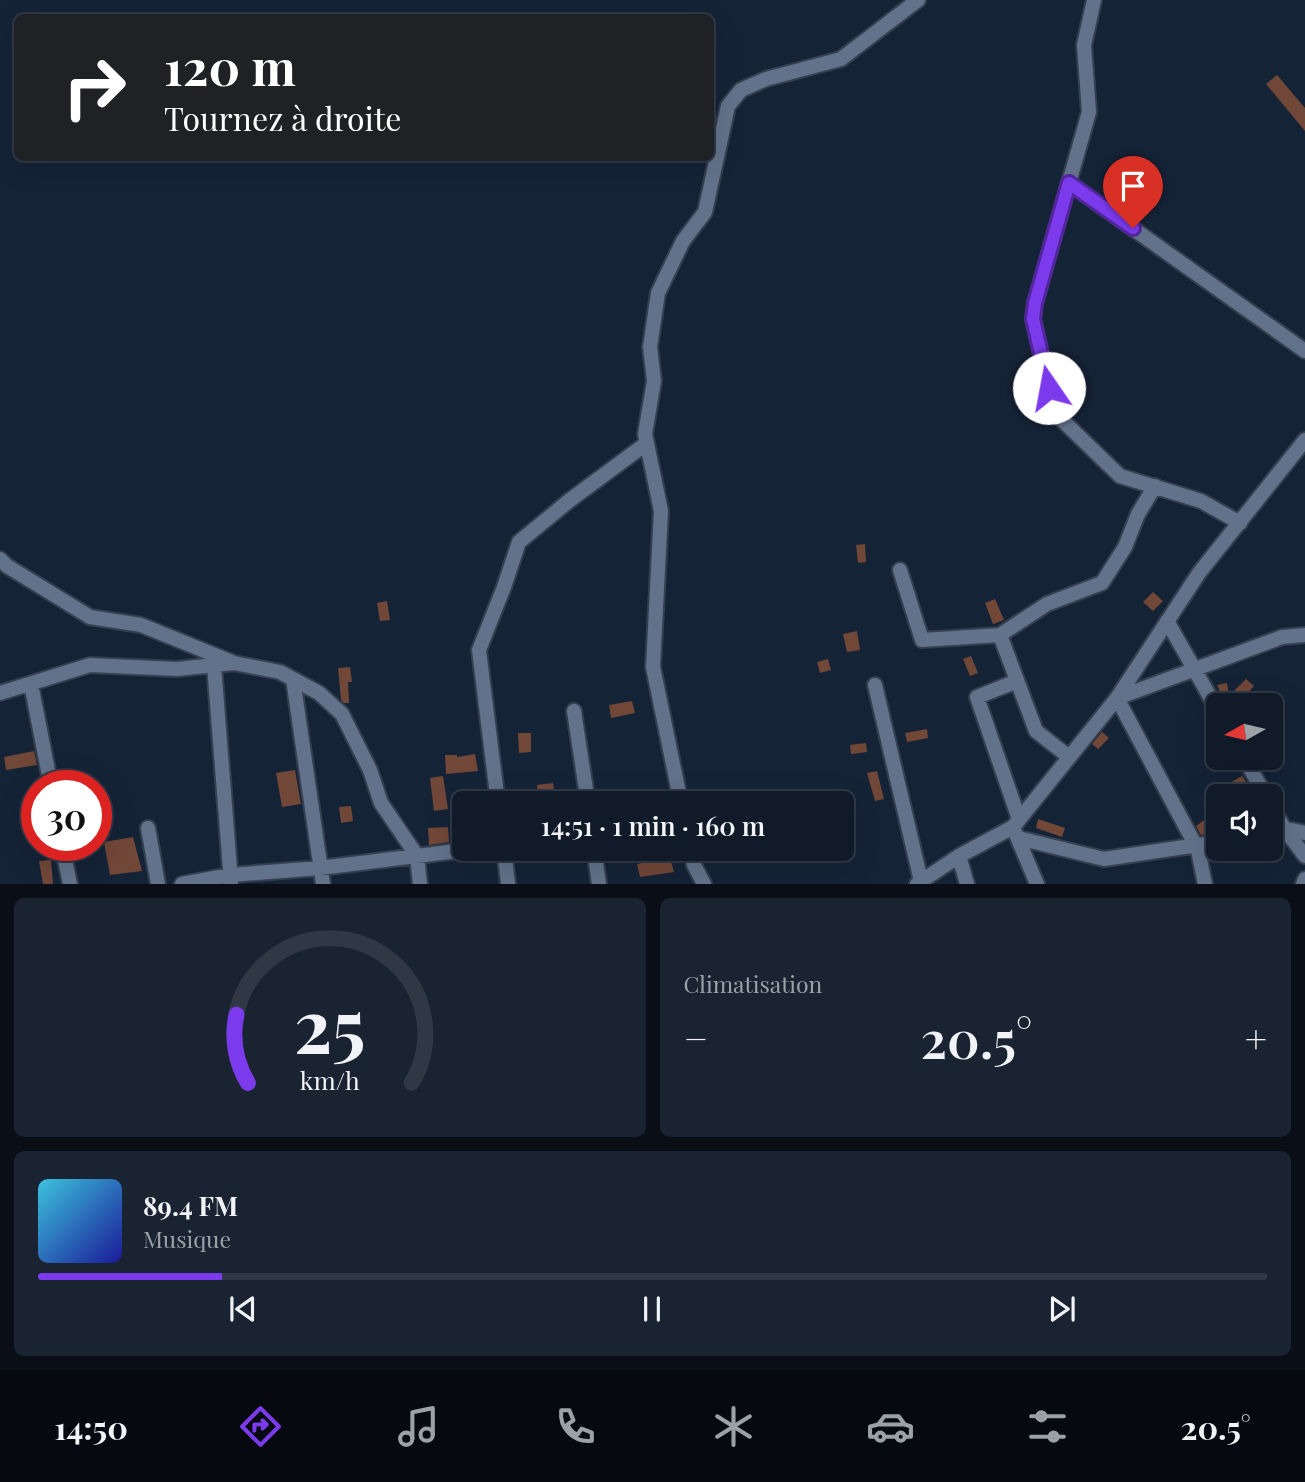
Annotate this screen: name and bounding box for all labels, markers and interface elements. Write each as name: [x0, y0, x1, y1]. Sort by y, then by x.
text: 120 m: [164, 33, 296, 98]
icon: right: [49, 42, 140, 133]
text: Tournez à droite: [164, 96, 402, 139]
pin: [1103, 156, 1163, 228]
icon: arrive: [1114, 167, 1152, 205]
position arrow: [1012, 351, 1086, 425]
north arrow: [1206, 693, 1283, 770]
map controls: [1206, 693, 1283, 861]
speed limit sign: 30: [21, 770, 112, 861]
button: sound: [1206, 784, 1283, 861]
text: 14:51 · 1 min · 160 m: [541, 808, 765, 843]
text: Climatisation: [684, 968, 822, 999]
text: 25: [294, 975, 366, 1072]
text: 20.5°: [920, 1003, 1032, 1072]
text: −: [684, 1012, 708, 1063]
text: +: [1245, 1012, 1267, 1063]
text: km/h: [300, 1063, 360, 1096]
text: 89.4 FM: [143, 1188, 238, 1223]
text: Musique: [143, 1223, 231, 1254]
icon: previous: [224, 1290, 262, 1328]
icon: pause: [633, 1290, 671, 1328]
icon: next: [1043, 1290, 1081, 1328]
icon: directions: [236, 1402, 285, 1451]
icon: music: [394, 1402, 443, 1451]
icon: phone: [551, 1402, 600, 1451]
icon: climate: [709, 1402, 758, 1451]
icon: car: [866, 1402, 915, 1451]
icon: filters: [1023, 1402, 1072, 1451]
text: 14:50: [54, 1405, 128, 1448]
text: 20.5°: [1181, 1405, 1251, 1448]

